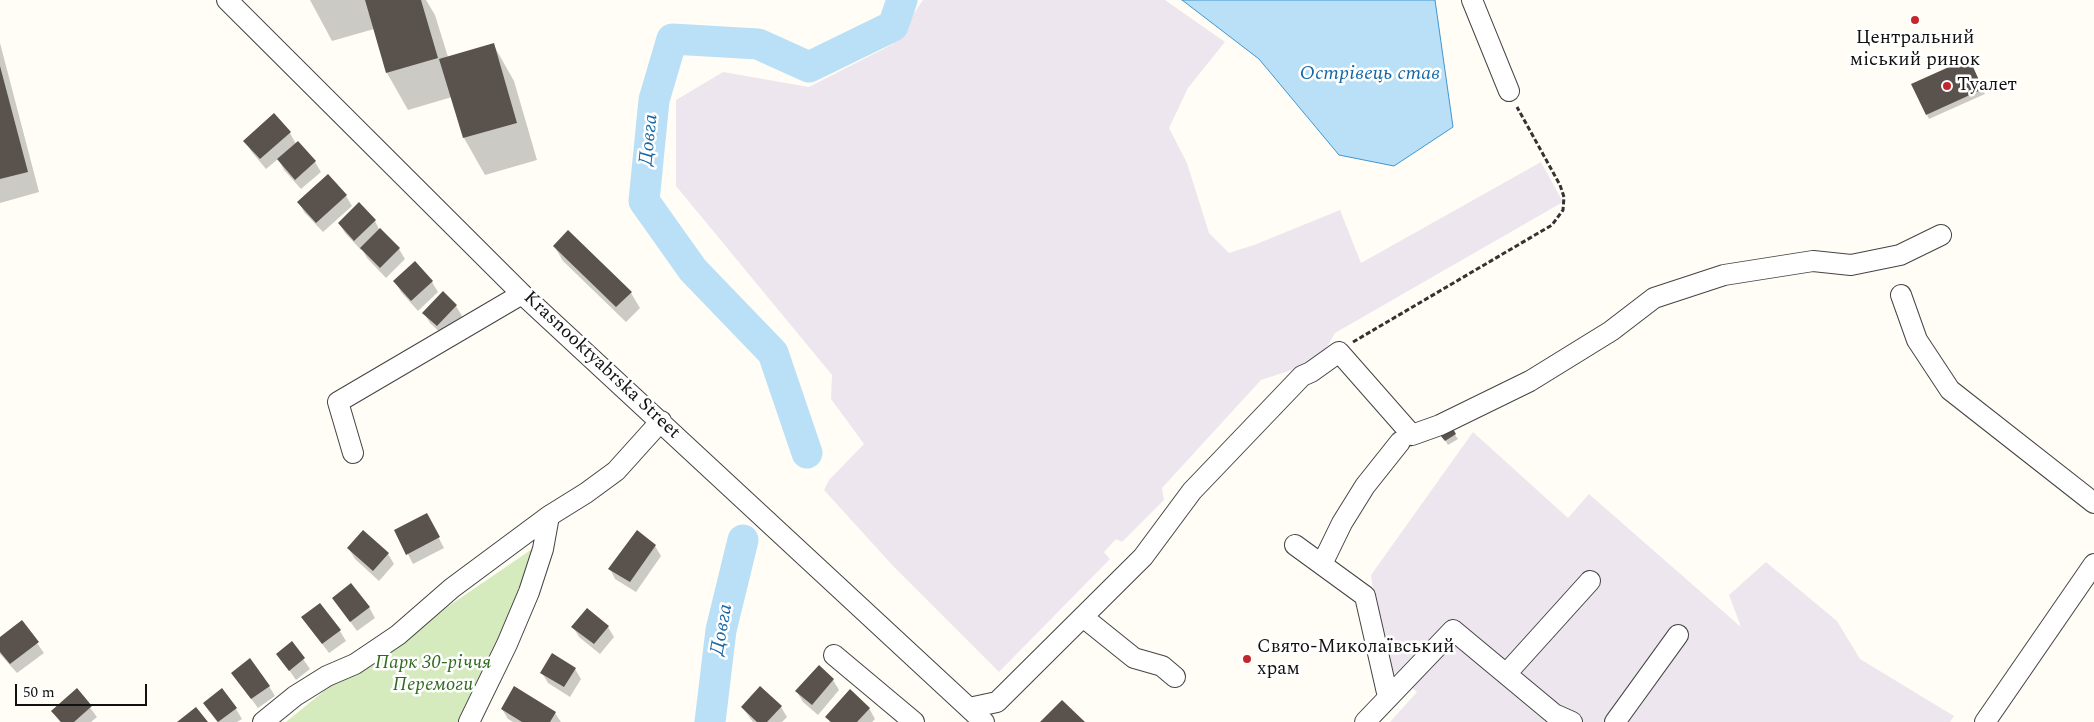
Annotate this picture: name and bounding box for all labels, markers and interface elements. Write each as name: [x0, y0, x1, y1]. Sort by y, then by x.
marker: Центральний міський ринок: [1909, 14, 1921, 26]
place label: Центральний міський ринок: [1850, 28, 1980, 72]
water label: Острівець став: [1300, 63, 1440, 87]
place label: Туалет: [1957, 75, 2017, 97]
marker: Туалет: [1941, 80, 1953, 92]
water label: Довга: [635, 113, 665, 167]
street label: Krasnooktyabrska Street: [518, 287, 684, 445]
water label: Довга: [707, 602, 739, 658]
place label: Свято-Миколаївський храм: [1257, 637, 1455, 681]
park label: Парк 30-річчя Перемоги: [375, 653, 491, 697]
marker: Свято-Миколаївський храм: [1241, 653, 1253, 665]
scale bar: [18, 674, 150, 706]
text: 50 m: [23, 681, 55, 704]

